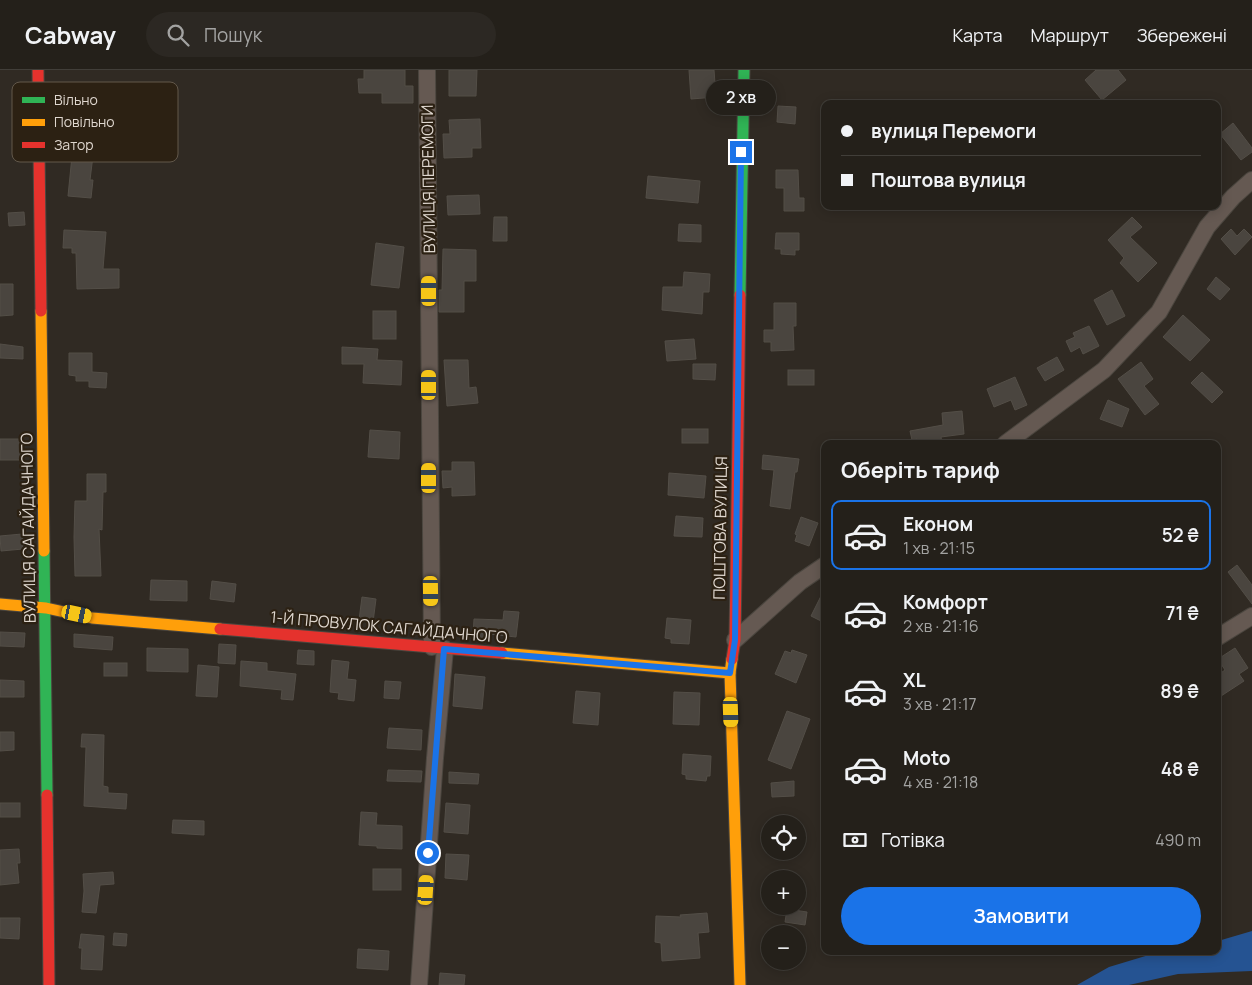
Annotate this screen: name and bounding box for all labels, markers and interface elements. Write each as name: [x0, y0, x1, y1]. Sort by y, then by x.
search box: [146, 12, 496, 57]
text: Cabway: [25, 18, 116, 51]
icon: search: [164, 21, 192, 49]
text: Пошук: [204, 22, 262, 48]
text: Карта: [952, 23, 1002, 47]
text: Маршрут: [1030, 23, 1109, 47]
text: Збережені: [1137, 23, 1227, 47]
callout: 2 хв: [706, 79, 776, 114]
legend: [12, 82, 178, 162]
text: 2 хв: [726, 86, 756, 108]
text: Вільно: [54, 90, 98, 109]
street label: ВУЛИЦЯ ПЕРЕМОГИ: [416, 105, 440, 253]
text: Повільно: [54, 112, 115, 131]
text: вулиця Перемоги: [871, 118, 1036, 144]
text: Затор: [54, 135, 94, 154]
route end: [730, 141, 752, 163]
text: Поштова вулиця: [871, 167, 1026, 193]
car: [421, 276, 436, 306]
car: [421, 370, 436, 400]
street label: ВУЛИЦЯ САГАЙДАЧНОГО: [15, 432, 41, 623]
text: Оберіть тариф: [841, 455, 1000, 485]
street label: ПОШТОВА ВУЛИЦЯ: [708, 456, 732, 600]
car: [421, 463, 436, 493]
text: Економ: [903, 511, 973, 537]
icon: car: [843, 513, 888, 558]
text: 52 ₴: [1162, 522, 1199, 548]
text: 1 хв · 21:15: [903, 537, 975, 559]
car: [423, 576, 438, 606]
text: Комфорт: [903, 589, 988, 615]
icon: car: [843, 591, 888, 636]
text: 71 ₴: [1166, 600, 1199, 626]
car: [60, 604, 93, 624]
street label: 1-Й ПРОВУЛОК САГАЙДАЧНОГО: [269, 606, 509, 648]
text: 2 хв · 21:16: [903, 615, 979, 637]
text: XL: [903, 667, 926, 693]
icon: car: [843, 669, 888, 714]
text: 89 ₴: [1160, 678, 1199, 704]
text: 3 хв · 21:17: [903, 693, 977, 715]
car: [722, 697, 739, 727]
text: Moto: [903, 745, 950, 771]
icon: car: [843, 747, 888, 792]
text: 48 ₴: [1161, 756, 1199, 782]
text: 4 хв · 21:18: [903, 771, 978, 793]
map controls: [761, 815, 806, 970]
button: locate: [761, 815, 806, 860]
icon: cash: [841, 826, 869, 854]
text: Готівка: [881, 827, 945, 853]
text: 490 m: [1155, 829, 1201, 851]
route start: [417, 842, 439, 864]
button: +: [761, 870, 806, 915]
car: [417, 875, 434, 905]
button: Замовити: [841, 887, 1201, 945]
button: −: [761, 925, 806, 970]

